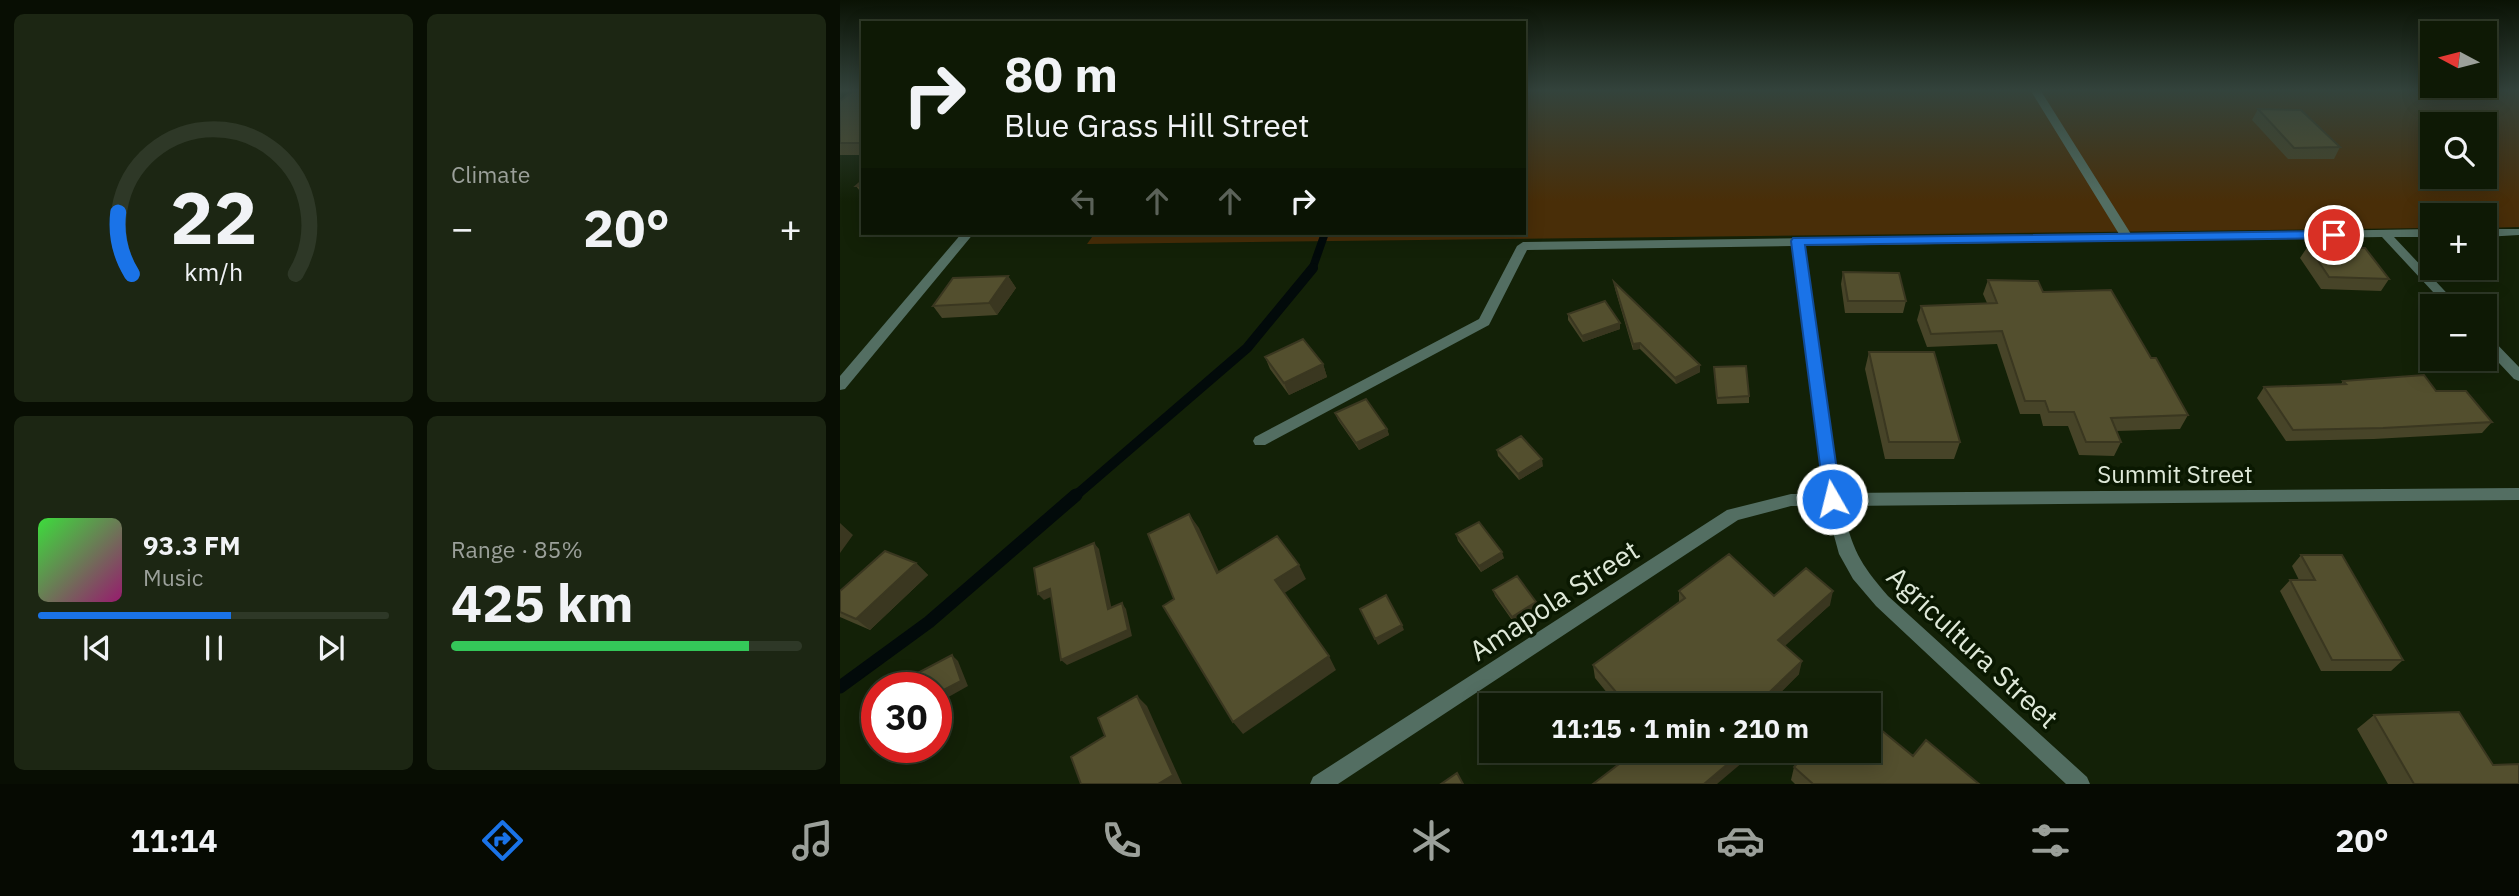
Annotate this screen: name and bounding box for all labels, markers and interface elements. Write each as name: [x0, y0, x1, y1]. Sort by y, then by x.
north arrow: [2420, 21, 2497, 98]
map controls: [2420, 21, 2497, 371]
text: 80 m: [1004, 42, 1118, 105]
icon: right: [889, 49, 980, 140]
text: Blue Grass Hill Street: [1004, 104, 1310, 146]
button: search: [2420, 112, 2497, 189]
text: Climate: [451, 159, 530, 189]
text: 22: [170, 169, 257, 264]
icon: left: [1065, 182, 1103, 220]
icon: ahead: [1138, 182, 1176, 220]
icon: ahead: [1211, 182, 1249, 220]
icon: right: [1284, 182, 1322, 220]
text: 20°: [583, 194, 670, 261]
text: −: [451, 203, 474, 252]
text: +: [779, 203, 802, 252]
button: +: [2420, 203, 2497, 280]
pin: [2304, 205, 2364, 265]
icon: arrive: [2315, 216, 2353, 254]
text: km/h: [184, 255, 243, 288]
button: −: [2420, 294, 2497, 371]
street label: Summit Street: [2097, 458, 2253, 490]
position arrow: [1795, 462, 1869, 536]
text: 93.3 FM: [143, 528, 241, 562]
street label: Amapola Street: [1462, 531, 1646, 669]
text: Range · 85%: [451, 534, 583, 564]
street label: Agricultura Street: [1879, 558, 2067, 736]
text: Music: [143, 562, 203, 592]
text: 425 km: [451, 569, 633, 636]
icon: previous: [78, 629, 116, 667]
icon: pause: [195, 629, 233, 667]
icon: next: [312, 629, 350, 667]
speed limit sign: 30: [861, 672, 952, 763]
text: 11:15 · 1 min · 210 m: [1551, 711, 1809, 745]
icon: directions: [478, 816, 527, 865]
icon: music: [788, 816, 837, 865]
icon: phone: [1097, 816, 1146, 865]
icon: climate: [1407, 816, 1456, 865]
icon: car: [1716, 816, 1765, 865]
icon: filters: [2026, 816, 2075, 865]
text: 11:14: [130, 819, 218, 861]
text: 20°: [2335, 819, 2389, 861]

